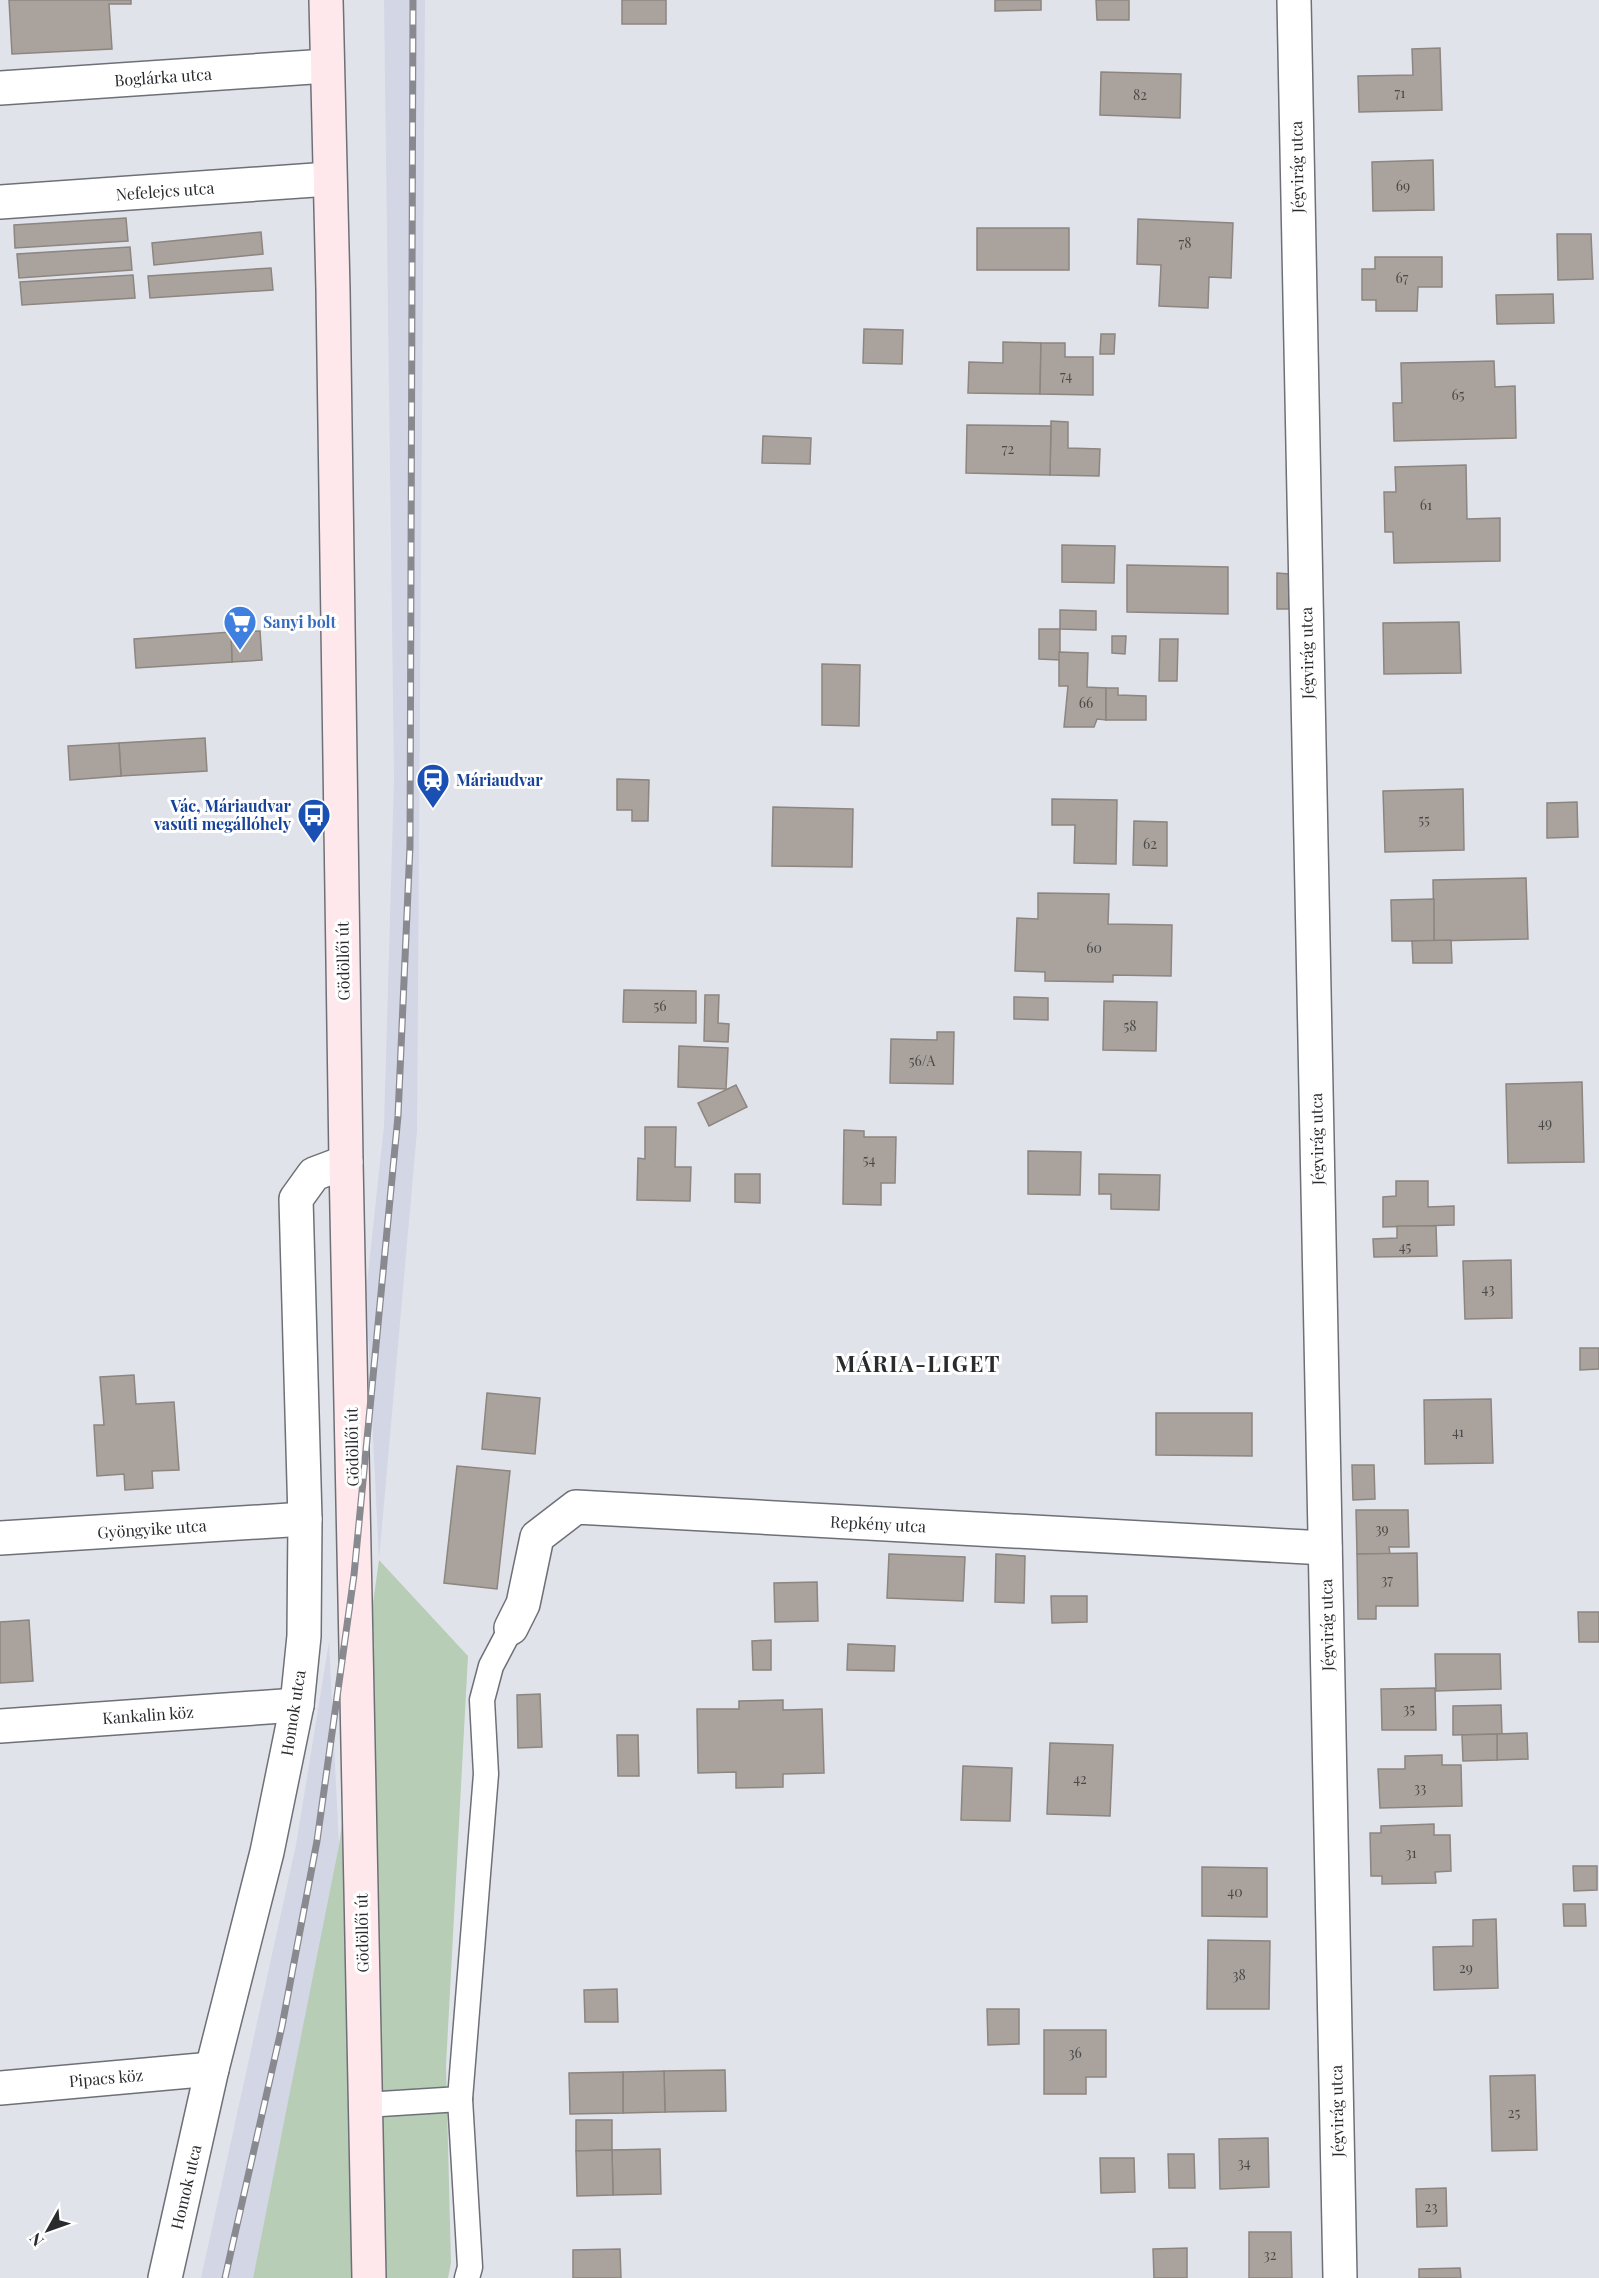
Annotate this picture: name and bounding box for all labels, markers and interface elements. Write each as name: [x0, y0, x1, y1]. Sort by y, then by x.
street label: Boglárka utca: [114, 63, 212, 90]
house number: 71: [1395, 83, 1405, 102]
house number: 82: [1133, 85, 1147, 104]
street label: Jégvirág utca: [1285, 121, 1308, 214]
house number: 69: [1396, 176, 1410, 195]
street label: Nefelejcs utca: [115, 177, 215, 204]
house number: 78: [1179, 233, 1191, 252]
house number: 67: [1396, 268, 1409, 287]
house number: 74: [1060, 366, 1072, 385]
house number: 65: [1451, 385, 1465, 404]
house number: 72: [1002, 439, 1014, 458]
house number: 61: [1420, 495, 1432, 514]
supermarket icon: Sanyi bolt: [222, 604, 258, 651]
street label: Jégvirág utca: [1295, 607, 1318, 700]
place label: Sanyi bolt: [263, 611, 337, 632]
house number: 66: [1079, 693, 1093, 712]
station icon: Máriaudvar: [415, 762, 451, 809]
place label: Máriaudvar: [456, 769, 543, 790]
place label: Vác, Máriaudvar vasúti megállóhely: [153, 795, 292, 834]
bus stop icon: Vác, Máriaudvar vasúti megállóhely: [296, 797, 332, 844]
house number: 55: [1418, 810, 1430, 829]
house number: 62: [1143, 834, 1157, 853]
street label: Gödöllői út: [331, 921, 354, 1001]
house number: 60: [1086, 938, 1102, 957]
house number: 56: [653, 996, 667, 1015]
house number: 58: [1123, 1016, 1137, 1035]
house number: 56/A: [909, 1051, 935, 1070]
street label: Jégvirág utca: [1305, 1093, 1328, 1186]
house number: 49: [1538, 1113, 1552, 1132]
house number: 54: [863, 1150, 875, 1169]
house number: 45: [1399, 1237, 1412, 1256]
house number: 43: [1482, 1279, 1494, 1298]
district label: MÁRIA-LIGET: [835, 1348, 1001, 1378]
street label: Gödöllői út: [340, 1407, 363, 1487]
house number: 41: [1452, 1422, 1464, 1441]
street label: Repkény utca: [830, 1511, 927, 1536]
street label: Gyöngyike utca: [97, 1514, 207, 1543]
house number: 39: [1375, 1519, 1389, 1538]
house number: 37: [1381, 1570, 1393, 1589]
street label: Jégvirág utca: [1315, 1579, 1338, 1672]
street label: Homok utca: [275, 1668, 310, 1757]
house number: 35: [1403, 1699, 1415, 1718]
street label: Kankalin köz: [102, 1701, 195, 1728]
house number: 42: [1073, 1769, 1087, 1788]
house number: 33: [1414, 1778, 1426, 1797]
house number: 31: [1405, 1843, 1417, 1862]
house number: 40: [1227, 1882, 1243, 1901]
street label: Gödöllői út: [350, 1893, 373, 1973]
house number: 29: [1459, 1958, 1473, 1977]
house number: 38: [1232, 1965, 1246, 1984]
house number: 36: [1068, 2043, 1082, 2062]
street label: Pipacs köz: [68, 2064, 144, 2091]
street label: Jégvirág utca: [1325, 2065, 1348, 2158]
house number: 25: [1508, 2103, 1520, 2122]
street label: Homok utca: [166, 2142, 206, 2231]
house number: 34: [1237, 2153, 1251, 2172]
house number: 23: [1424, 2197, 1438, 2216]
north arrow: [18, 2200, 78, 2260]
text: N: [24, 2228, 48, 2251]
house number: 32: [1263, 2245, 1277, 2264]

